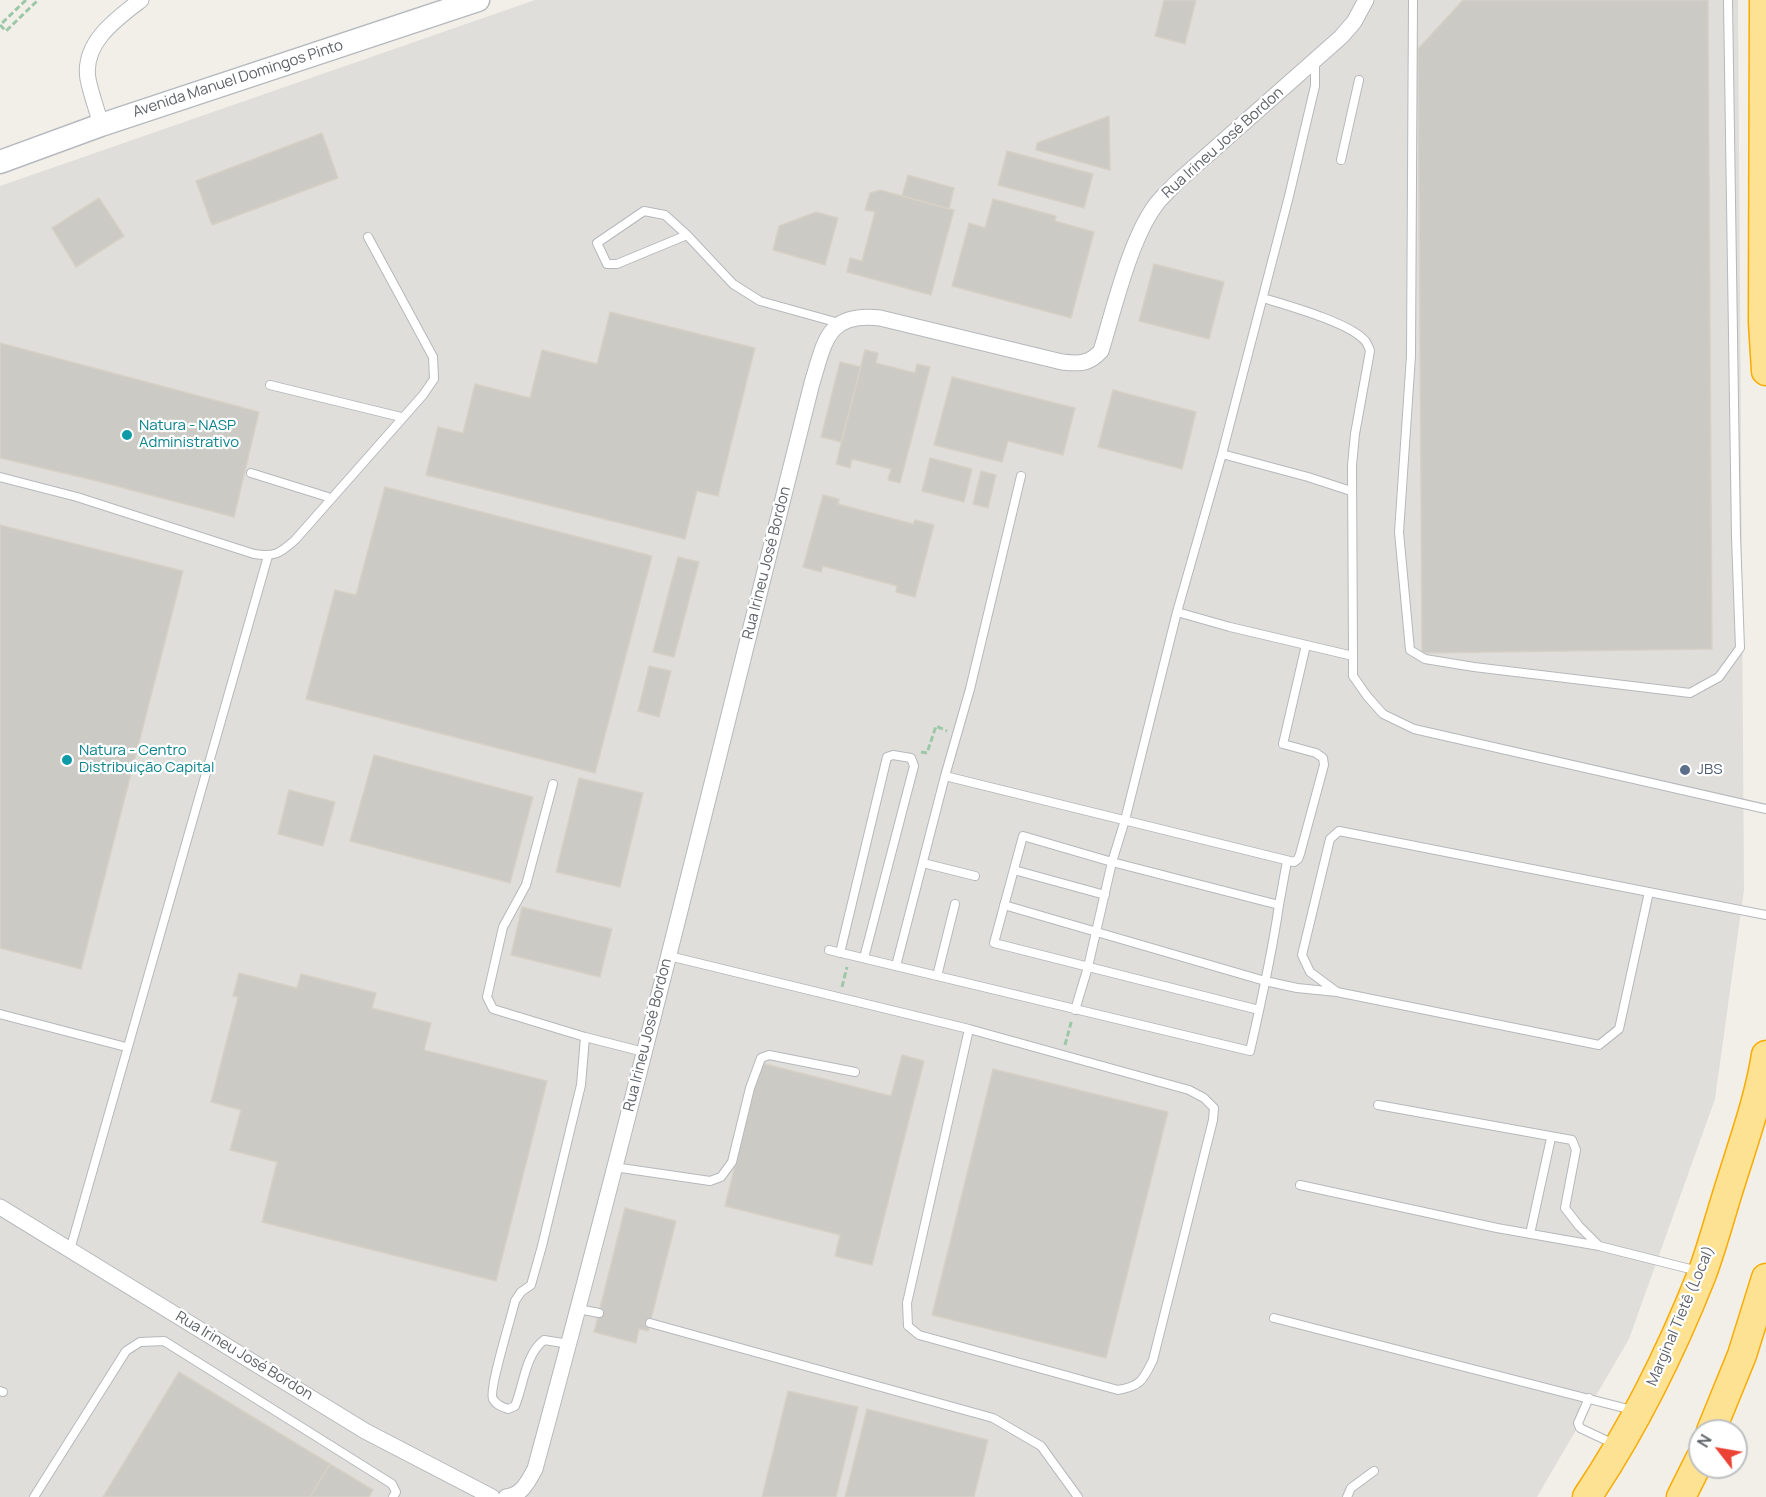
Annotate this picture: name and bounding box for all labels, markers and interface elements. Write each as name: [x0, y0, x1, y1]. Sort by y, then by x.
street label: Avenida Manuel Domingos Pinto: [131, 36, 345, 122]
street label: Rua Irineu José Bordon: [1159, 84, 1287, 202]
place label: Natura - NASP Administrativo: [139, 417, 239, 452]
marker: Natura - NASP Administrativo: [120, 428, 134, 442]
street label: Rua Irineu José Bordon: [739, 485, 795, 641]
place label: Natura - Centro Distribuição Capital: [79, 742, 214, 777]
marker: Natura - Centro Distribuição Capital: [60, 753, 74, 767]
place label: JBS: [1697, 761, 1722, 779]
marker: JBS: [1678, 763, 1692, 777]
street label: Rua Irineu José Bordon: [620, 957, 676, 1113]
street label: Marginal Tietê (Local): [1643, 1243, 1719, 1389]
street label: Rua Irineu José Bordon: [172, 1308, 316, 1404]
north arrow: [1688, 1419, 1748, 1479]
text: N: [1692, 1430, 1717, 1451]

